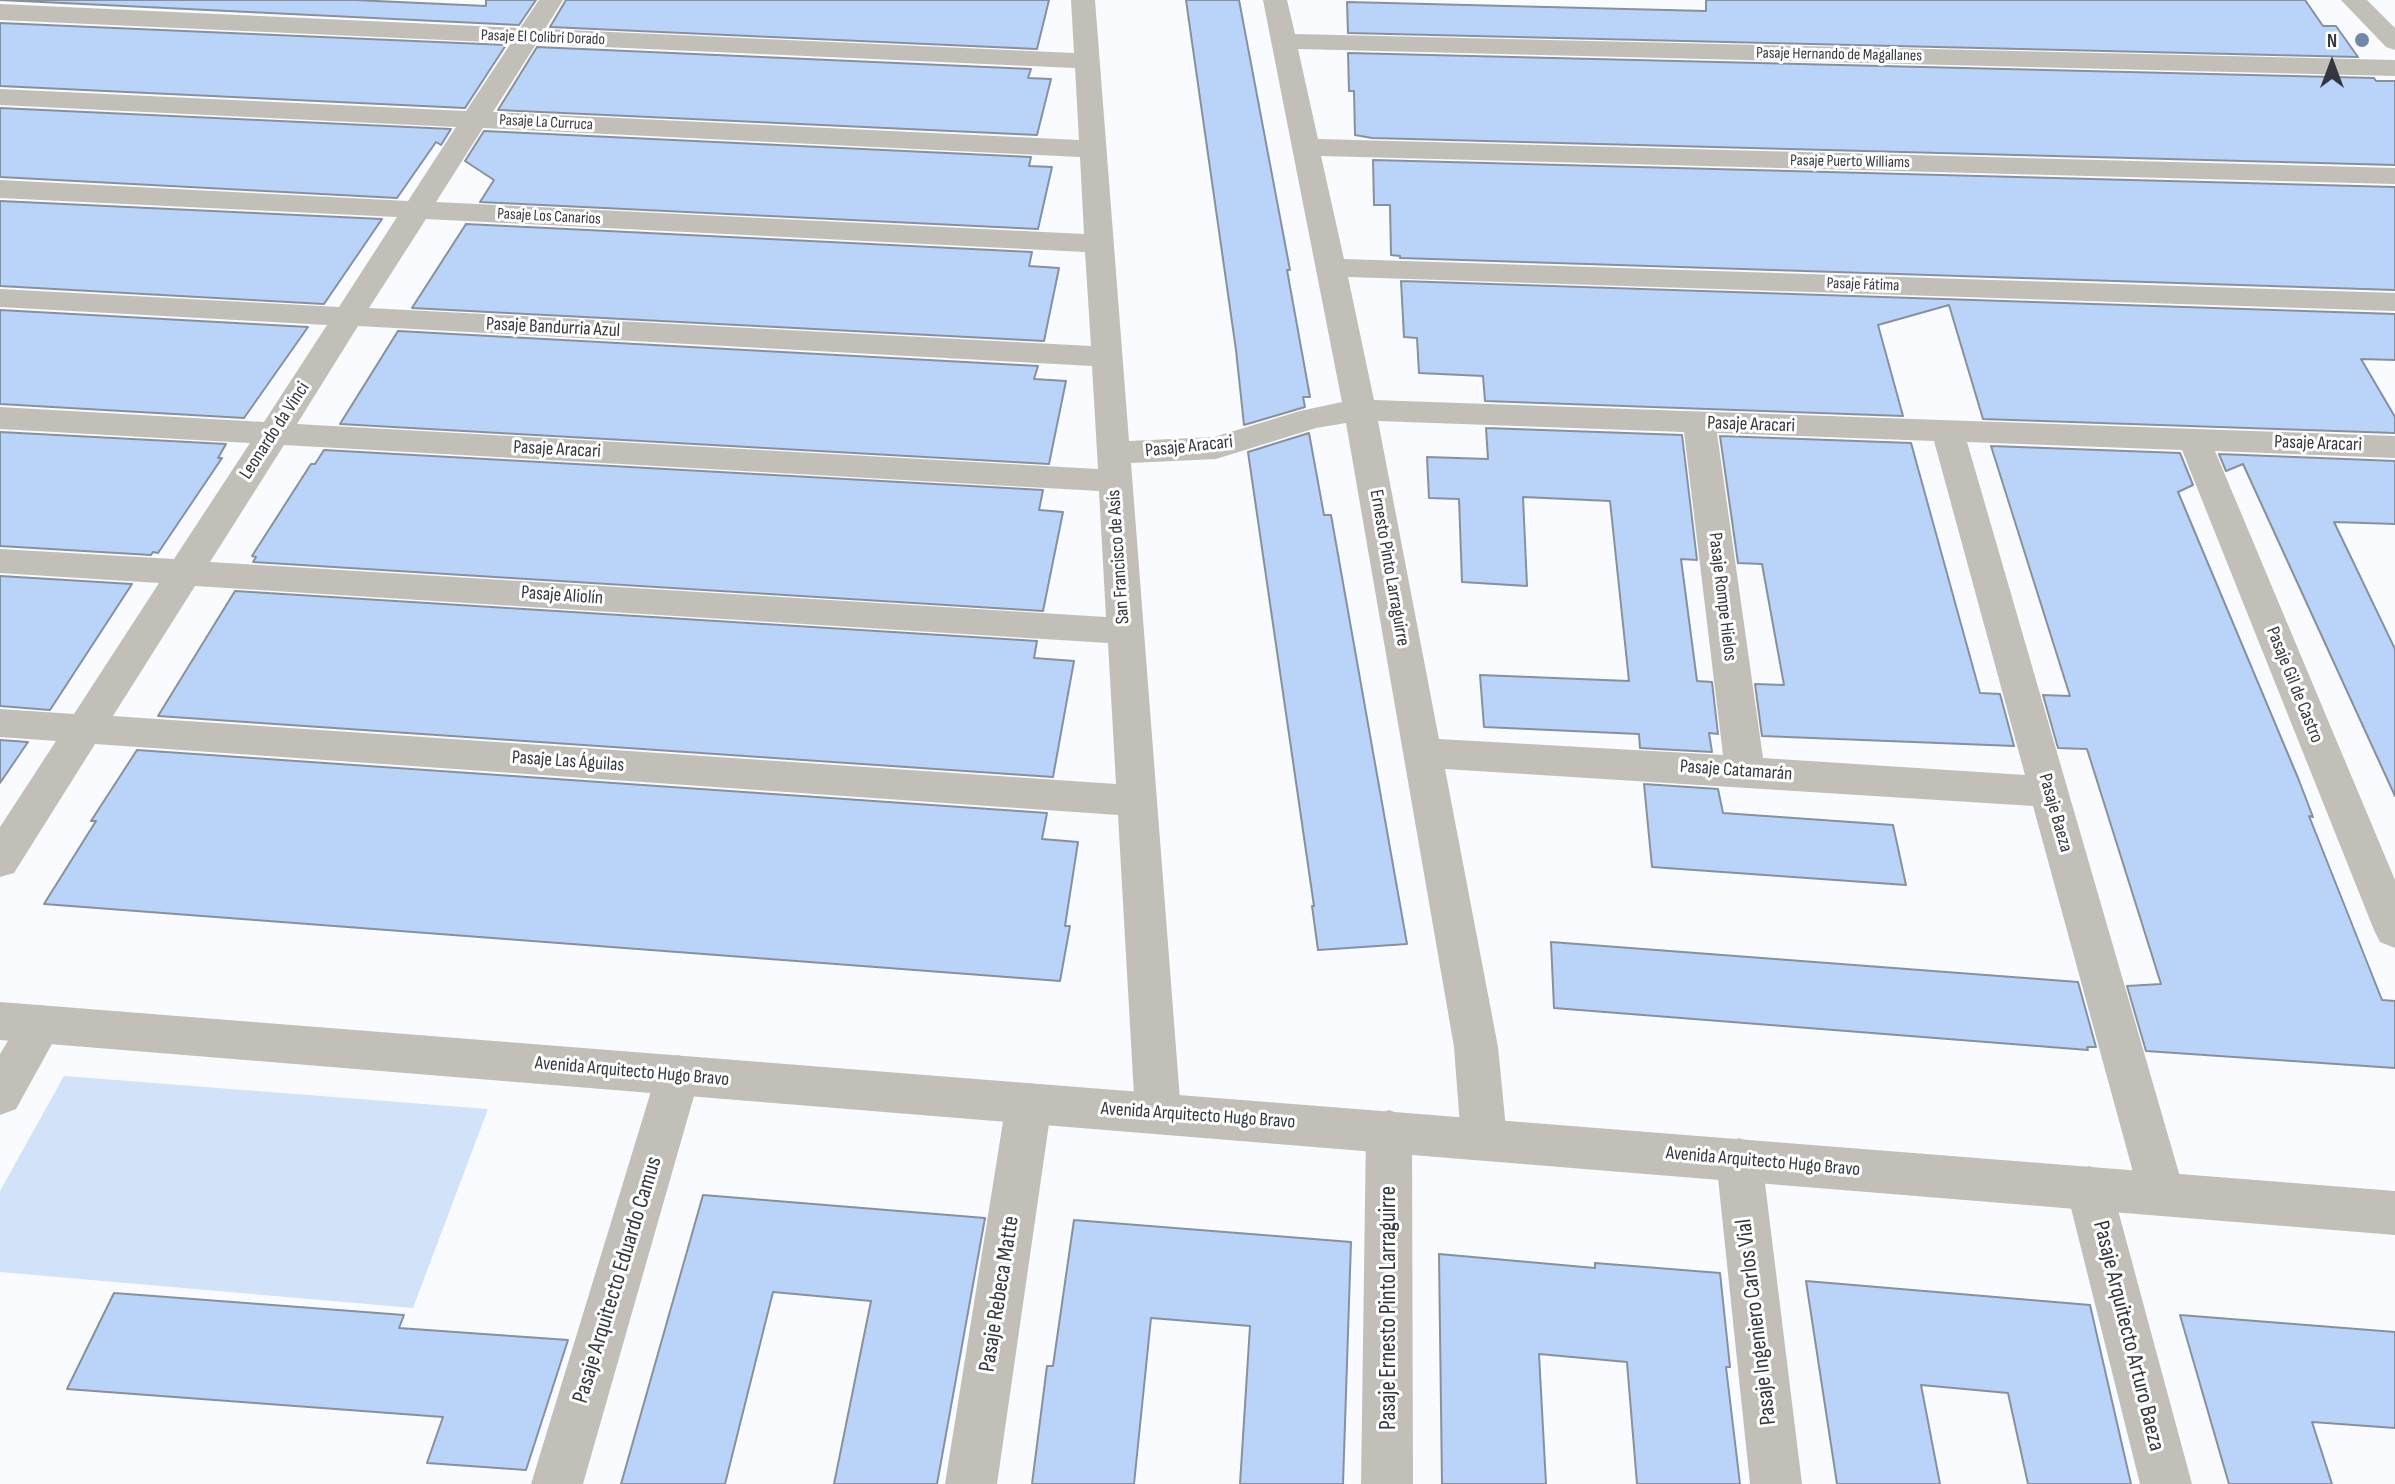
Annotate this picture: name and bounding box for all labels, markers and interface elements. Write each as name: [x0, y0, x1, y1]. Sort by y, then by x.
street label: Pasaje El Colibrí Dorado: [481, 26, 605, 50]
north arrow: [2297, 28, 2367, 98]
text: N: [2327, 30, 2337, 53]
street label: Pasaje Hernando de Magallanes: [1756, 44, 1922, 66]
street label: Pasaje La Curruca: [499, 111, 593, 135]
street label: Pasaje Puerto Williams: [1790, 151, 1910, 173]
street label: Pasaje Los Canarios: [497, 205, 601, 229]
street label: Pasaje Fátima: [1826, 274, 1900, 296]
street label: Pasaje Bandurria Azul: [485, 313, 621, 343]
street label: Leonardo da Vinci: [235, 378, 315, 484]
street label: Pasaje Aracari: [1707, 412, 1795, 438]
street label: Pasaje Aracari: [1144, 431, 1234, 463]
street label: Pasaje Aracari: [2274, 431, 2362, 457]
street label: Pasaje Aracari: [513, 436, 601, 464]
street label: Ernesto Pinto Larraguirre: [1364, 488, 1414, 648]
street label: San Francisco de Asís: [1103, 489, 1135, 625]
street label: Pasaje Rompe Hielos: [1703, 531, 1741, 663]
street label: Pasaje Aliolín: [520, 582, 604, 610]
street label: Pasaje Gil de Castro: [2260, 624, 2328, 746]
street label: Pasaje Las Águilas: [511, 747, 625, 777]
street label: Pasaje Catamarán: [1679, 756, 1793, 786]
street label: Pasaje Baeza: [2033, 771, 2077, 855]
street label: Avenida Arquitecto Hugo Bravo: [534, 1052, 730, 1092]
street label: Avenida Arquitecto Hugo Bravo: [1100, 1098, 1296, 1134]
street label: Avenida Arquitecto Hugo Bravo: [1665, 1142, 1861, 1182]
street label: Pasaje Arquitecto Eduardo Camus: [567, 1153, 669, 1407]
street label: Pasaje Ernesto Pinto Larraguirre: [1375, 1186, 1403, 1430]
street label: Pasaje Rebeca Matte: [974, 1214, 1026, 1374]
street label: Pasaje Ingeniero Carlos Vial: [1731, 1217, 1783, 1427]
street label: Pasaje Arquitecto Arturo Baeza: [2086, 1218, 2170, 1454]

